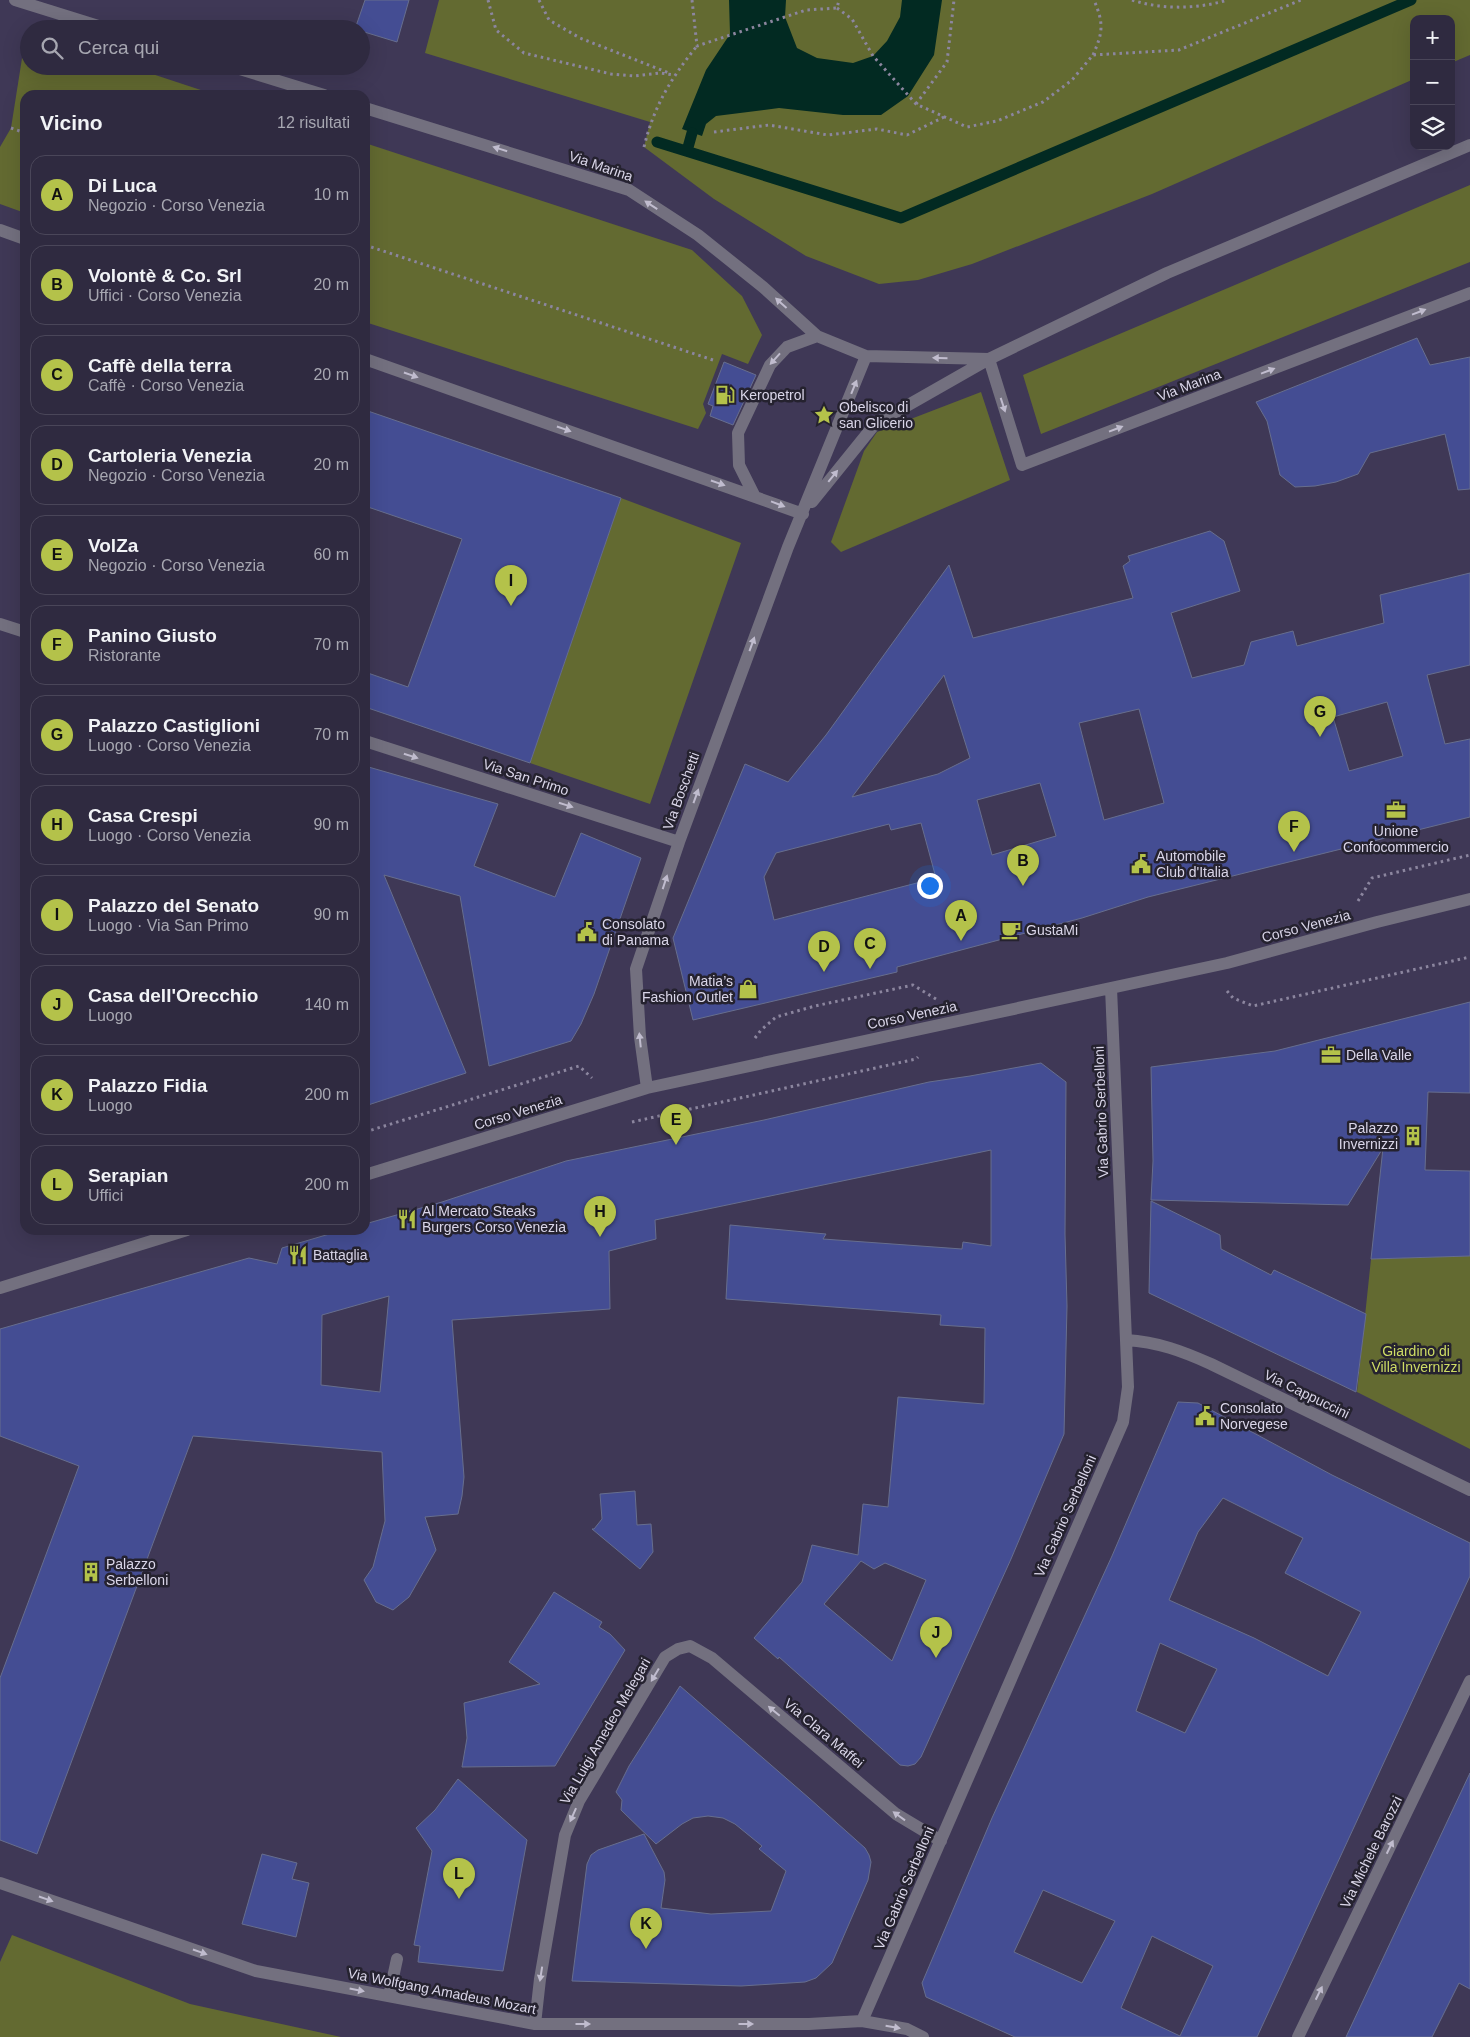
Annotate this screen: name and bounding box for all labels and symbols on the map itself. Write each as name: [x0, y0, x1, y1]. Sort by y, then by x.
one-way arrow: [492, 145, 507, 152]
street label: Via Marina: [567, 148, 635, 184]
one-way arrow: [645, 200, 658, 209]
one-way arrow: [775, 297, 787, 309]
one-way arrow: [1412, 308, 1427, 316]
one-way arrow: [770, 353, 781, 366]
one-way arrow: [932, 354, 948, 362]
street label: Via Marina: [1155, 366, 1223, 404]
one-way arrow: [1261, 367, 1276, 375]
one-way arrow: [404, 371, 419, 379]
one-way arrow: [850, 380, 858, 394]
fuel station icon: Keropetrol: [714, 384, 736, 406]
place label: Keropetrol: [740, 387, 805, 403]
one-way arrow: [1000, 398, 1008, 413]
place label: Obelisco di san Glicerio: [839, 399, 913, 431]
place icon: Obelisco di san Glicerio: [813, 404, 835, 426]
one-way arrow: [1109, 425, 1124, 433]
one-way arrow: [557, 426, 572, 433]
one-way arrow: [828, 470, 839, 483]
one-way arrow: [710, 479, 725, 487]
one-way arrow: [771, 501, 786, 509]
pin: I: [495, 565, 527, 606]
one-way arrow: [749, 636, 756, 651]
pin: G: [1304, 696, 1336, 737]
street label: Via Boschetti: [660, 750, 702, 832]
one-way arrow: [404, 752, 419, 760]
street label: Via San Primo: [481, 756, 571, 798]
one-way arrow: [692, 788, 700, 803]
office icon: Unione Confocommercio: [1385, 799, 1407, 821]
one-way arrow: [559, 802, 574, 810]
pin: F: [1278, 811, 1310, 852]
place label: Unione Confocommercio: [1343, 823, 1449, 855]
pin: B: [1007, 845, 1039, 886]
place label: Automobile Club d'Italia: [1156, 848, 1229, 880]
public building icon: Automobile Club d'Italia: [1130, 853, 1152, 875]
your location: [917, 873, 943, 899]
one-way arrow: [661, 874, 669, 889]
pin: A: [945, 900, 977, 941]
street label: Corso Venezia: [1260, 906, 1352, 946]
place label: Consolato di Panama: [602, 916, 669, 948]
cafe icon: GustaMi: [1000, 919, 1022, 941]
public building icon: Consolato di Panama: [576, 921, 598, 943]
place label: GustaMi: [1026, 922, 1078, 938]
pin: C: [854, 928, 886, 969]
pin: D: [808, 931, 840, 972]
place label: Matia’s Fashion Outlet: [642, 973, 733, 1005]
shop icon: Matia’s Fashion Outlet: [737, 978, 759, 1000]
street label: Corso Venezia: [866, 998, 958, 1032]
one-way arrow: [636, 1031, 644, 1047]
office icon: Della Valle: [1320, 1044, 1342, 1066]
street label: Via Gabrio Serbelloni: [1091, 1046, 1111, 1178]
place label: Della Valle: [1346, 1047, 1412, 1063]
street label: Corso Venezia: [472, 1091, 564, 1133]
pin: E: [660, 1104, 692, 1145]
place label: Palazzo Invernizzi: [1339, 1120, 1398, 1152]
building icon: Palazzo Invernizzi: [1402, 1125, 1424, 1147]
pin: H: [584, 1196, 616, 1237]
place label: Al Mercato Steaks Burgers Corso Venezia: [422, 1203, 566, 1235]
restaurant icon: Al Mercato Steaks Burgers Corso Venezia: [396, 1208, 418, 1230]
restaurant icon: Battaglia: [287, 1244, 309, 1266]
place label: Battaglia: [313, 1247, 368, 1263]
park label: Giardino di Villa Invernizzi: [1371, 1343, 1461, 1375]
street label: Via Cappuccini: [1262, 1366, 1352, 1422]
place label: Consolato Norvegese: [1220, 1400, 1288, 1432]
public building icon: Consolato Norvegese: [1194, 1405, 1216, 1427]
street label: Via Gabrio Serbelloni: [1031, 1452, 1099, 1580]
place label: Palazzo Serbelloni: [106, 1556, 168, 1588]
building icon: Palazzo Serbelloni: [80, 1561, 102, 1583]
pin: J: [920, 1617, 952, 1658]
street label: Via Luigi Amedeo Melegari: [556, 1655, 654, 1807]
one-way arrow: [650, 1668, 659, 1681]
street label: Via Clara Maffei: [781, 1695, 867, 1771]
one-way arrow: [769, 1705, 781, 1717]
street label: Via Michele Barozzi: [1337, 1793, 1405, 1911]
one-way arrow: [569, 1808, 577, 1822]
one-way arrow: [893, 1810, 906, 1821]
street label: Via Gabrio Serbelloni: [871, 1824, 937, 1952]
one-way arrow: [1386, 1840, 1394, 1854]
pin: L: [443, 1858, 475, 1899]
one-way arrow: [39, 1895, 54, 1903]
pin: K: [630, 1908, 662, 1949]
one-way arrow: [192, 1948, 207, 1956]
street label: Via Wolfgang Amadeus Mozart: [346, 1965, 538, 2017]
one-way arrow: [537, 1966, 545, 1982]
one-way arrow: [350, 1986, 365, 1994]
one-way arrow: [1316, 1986, 1324, 2000]
one-way arrow: [576, 2020, 592, 2028]
one-way arrow: [738, 2020, 754, 2028]
one-way arrow: [886, 2023, 902, 2031]

